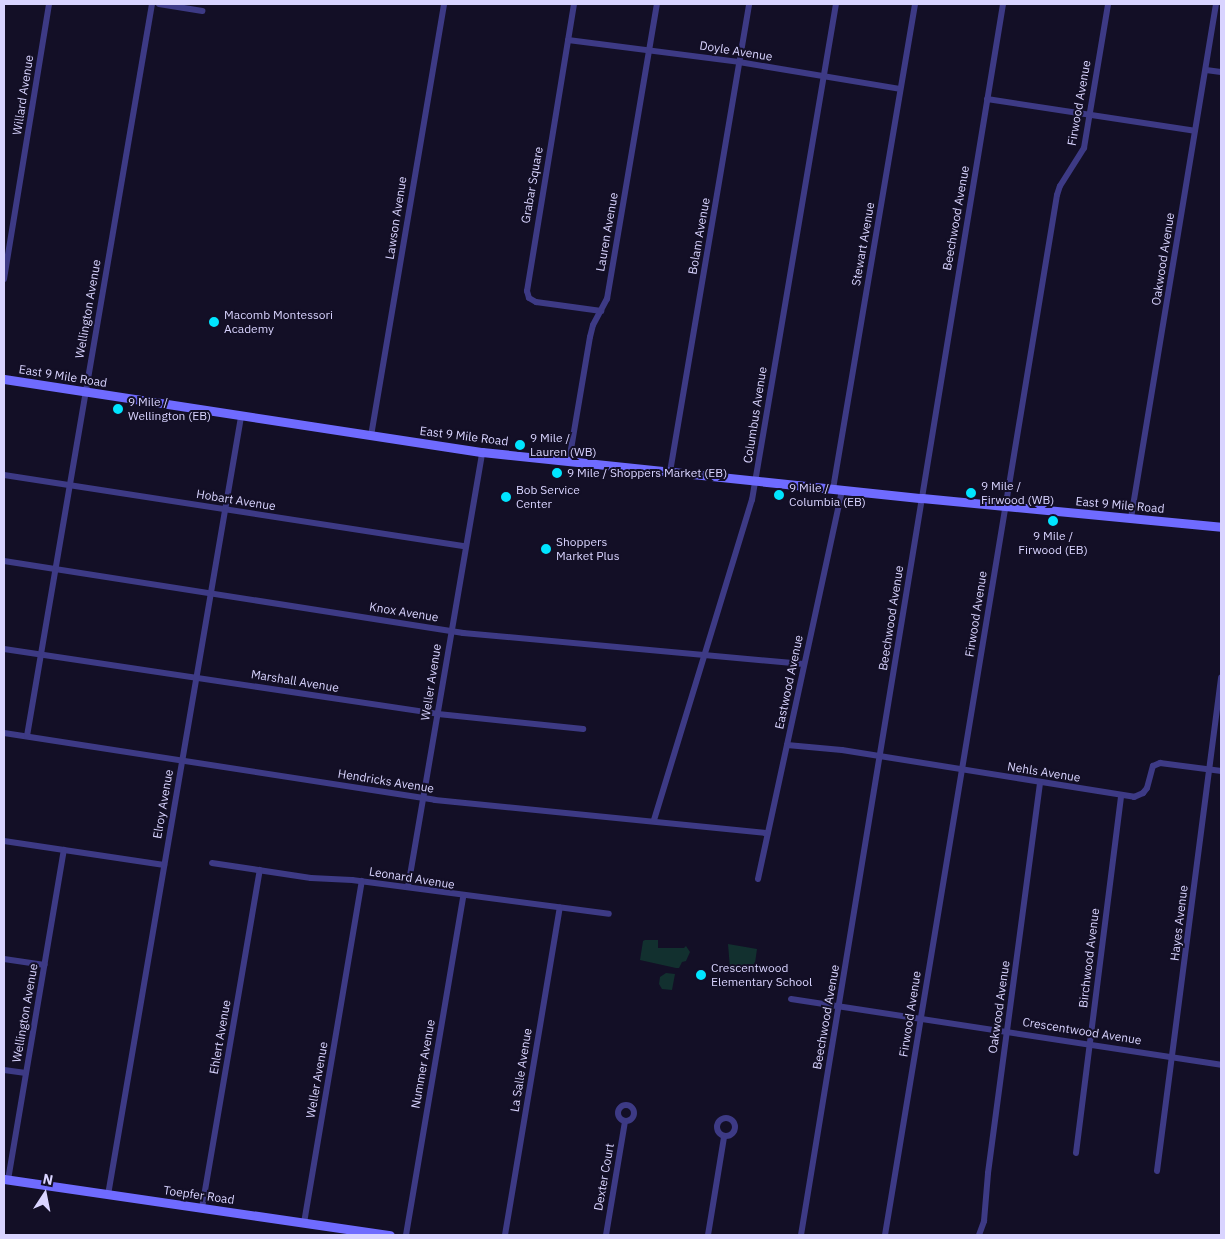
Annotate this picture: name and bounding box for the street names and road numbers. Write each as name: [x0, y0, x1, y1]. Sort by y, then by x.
street label: Doyle Avenue: [699, 38, 773, 64]
street label: Willard Avenue: [10, 54, 36, 136]
street label: Firwood Avenue: [1064, 59, 1094, 147]
street label: Grabar Square: [518, 145, 546, 225]
street label: Beechwood Avenue: [940, 164, 972, 272]
street label: Lawson Avenue: [382, 175, 410, 261]
street label: Lauren Avenue: [593, 191, 621, 273]
street label: Bolam Avenue: [685, 197, 713, 275]
street label: Stewart Avenue: [849, 201, 877, 287]
street label: Oakwood Avenue: [1149, 212, 1177, 306]
street label: Wellington Avenue: [72, 258, 104, 360]
street label: East 9 Mile Road: [18, 362, 108, 390]
street label: Columbus Avenue: [740, 366, 770, 464]
street label: East 9 Mile Road: [419, 423, 509, 449]
street label: Hobart Avenue: [195, 487, 277, 513]
street label: East 9 Mile Road: [1075, 494, 1165, 516]
street label: Beechwood Avenue: [876, 564, 906, 672]
street label: Firwood Avenue: [962, 570, 990, 658]
street label: Knox Avenue: [368, 599, 440, 625]
street label: Eastwood Avenue: [772, 634, 806, 730]
street label: Weller Avenue: [418, 643, 444, 721]
street label: Marshall Avenue: [250, 667, 340, 695]
street label: Nehls Avenue: [1006, 759, 1082, 785]
street label: Hendricks Avenue: [337, 766, 435, 796]
street label: Elroy Avenue: [150, 768, 176, 840]
street label: Leonard Avenue: [368, 864, 456, 892]
street label: Hayes Avenue: [1167, 884, 1191, 962]
street label: Birchwood Avenue: [1076, 907, 1102, 1009]
street label: Oakwood Avenue: [985, 960, 1013, 1054]
street label: Wellington Avenue: [9, 962, 41, 1064]
street label: Beechwood Avenue: [810, 963, 842, 1071]
street label: Firwood Avenue: [896, 970, 924, 1058]
street label: Ehlert Avenue: [206, 999, 234, 1075]
street label: Crescentwood Avenue: [1021, 1014, 1143, 1048]
street label: Nummer Avenue: [408, 1018, 438, 1110]
street label: La Salle Avenue: [507, 1027, 535, 1113]
street label: Weller Avenue: [303, 1041, 331, 1119]
street label: Dexter Court: [591, 1142, 617, 1212]
street label: Toepfer Road: [163, 1183, 235, 1207]

